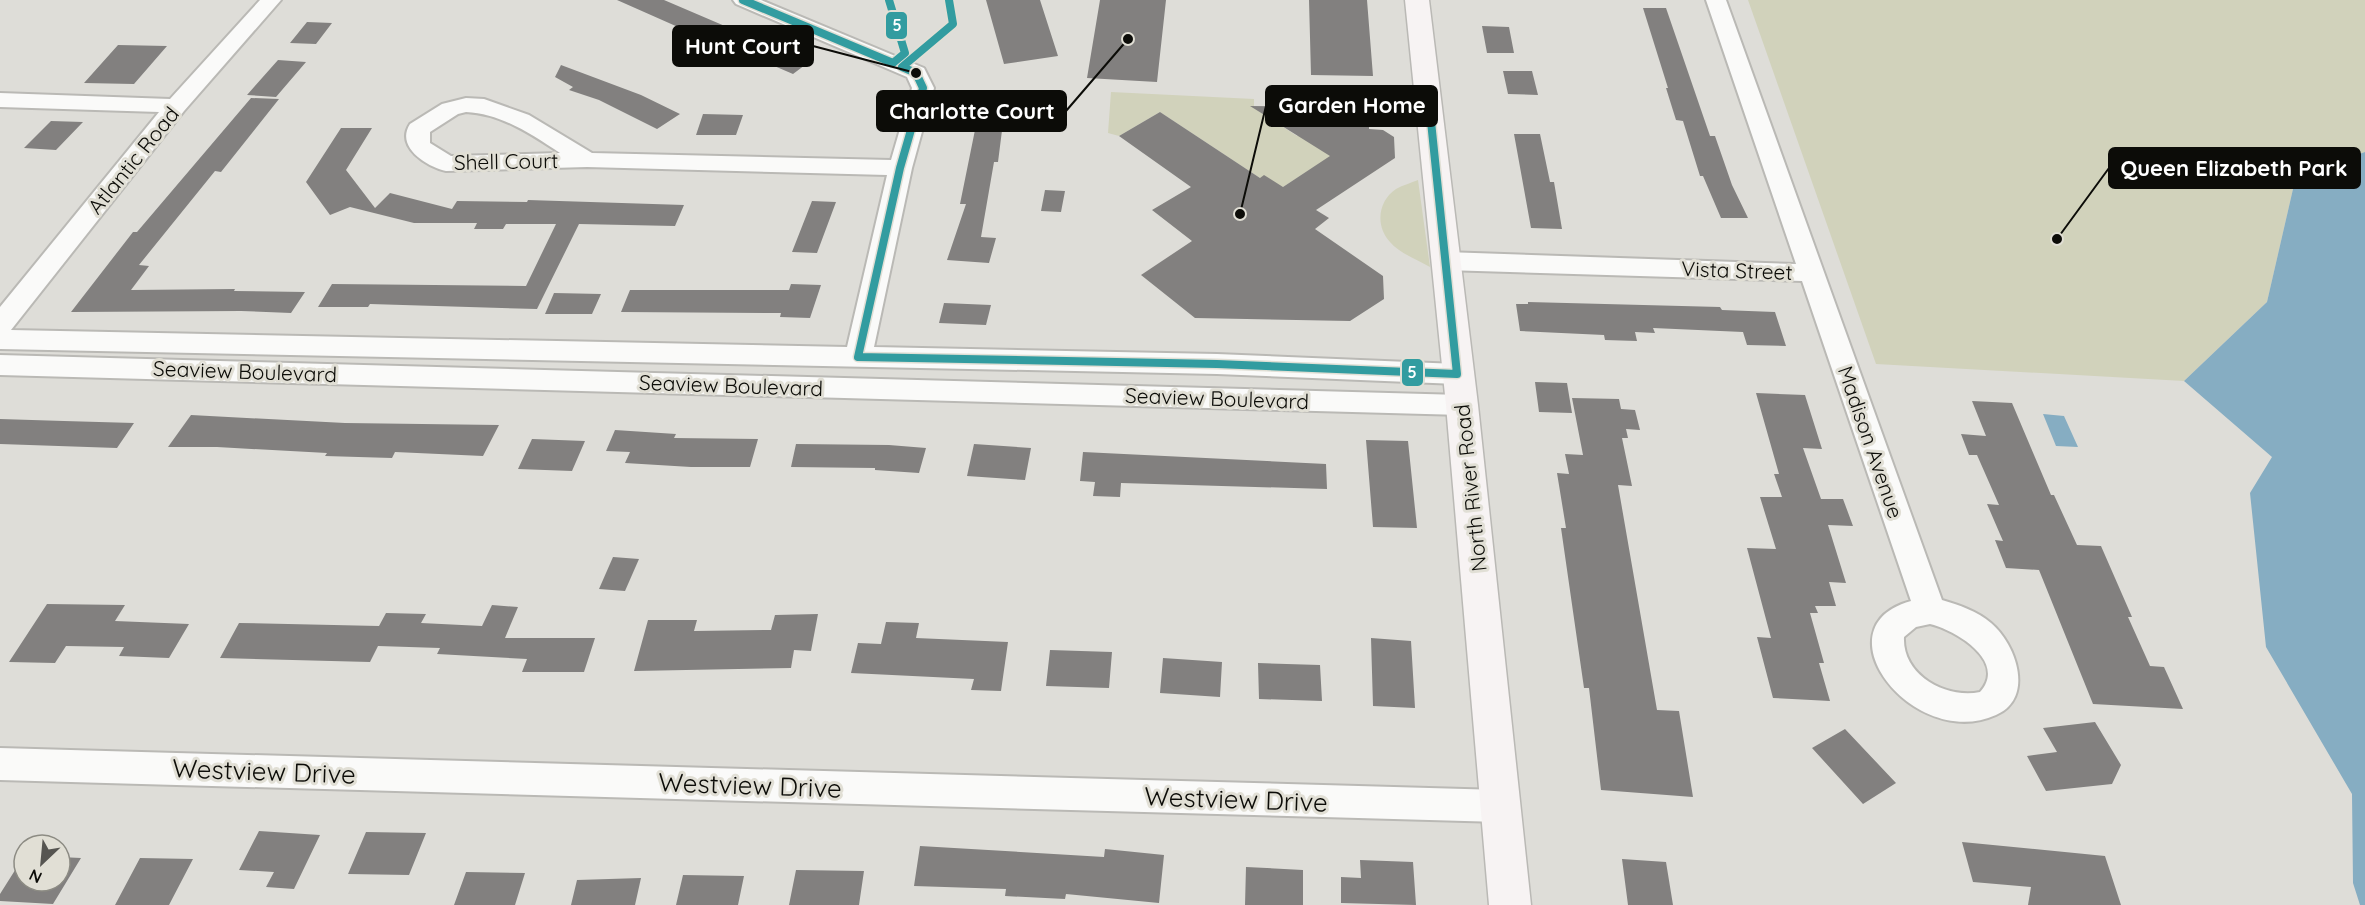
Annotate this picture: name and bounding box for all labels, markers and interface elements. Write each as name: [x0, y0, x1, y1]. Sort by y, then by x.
line badge: 5: [885, 11, 908, 40]
text: 5: [892, 15, 902, 35]
callout: Hunt Court: [673, 26, 813, 66]
text: Hunt Court: [685, 32, 801, 60]
callout: Garden Home: [1266, 86, 1437, 126]
callout: Charlotte Court: [877, 91, 1066, 131]
text: Garden Home: [1278, 91, 1426, 119]
text: Charlotte Court: [889, 97, 1055, 125]
street label: Atlantic Road: [82, 101, 184, 219]
street label: Shell Court: [454, 147, 558, 175]
callout: Queen Elizabeth Park: [2109, 148, 2360, 188]
text: Queen Elizabeth Park: [2121, 154, 2347, 182]
street label: Vista Street: [1681, 255, 1793, 285]
street label: Seaview Boulevard: [153, 355, 337, 387]
line badge: 5: [1401, 358, 1424, 387]
text: 5: [1407, 362, 1417, 382]
street label: Madison Avenue: [1833, 362, 1909, 522]
street label: Seaview Boulevard: [639, 369, 823, 401]
street label: Seaview Boulevard: [1125, 382, 1309, 414]
street label: North River Road: [1448, 403, 1492, 573]
street label: Westview Drive: [172, 751, 356, 791]
street label: Westview Drive: [658, 765, 842, 805]
street label: Westview Drive: [1144, 779, 1328, 819]
north arrow: [12, 833, 72, 893]
text: N: [26, 865, 45, 888]

